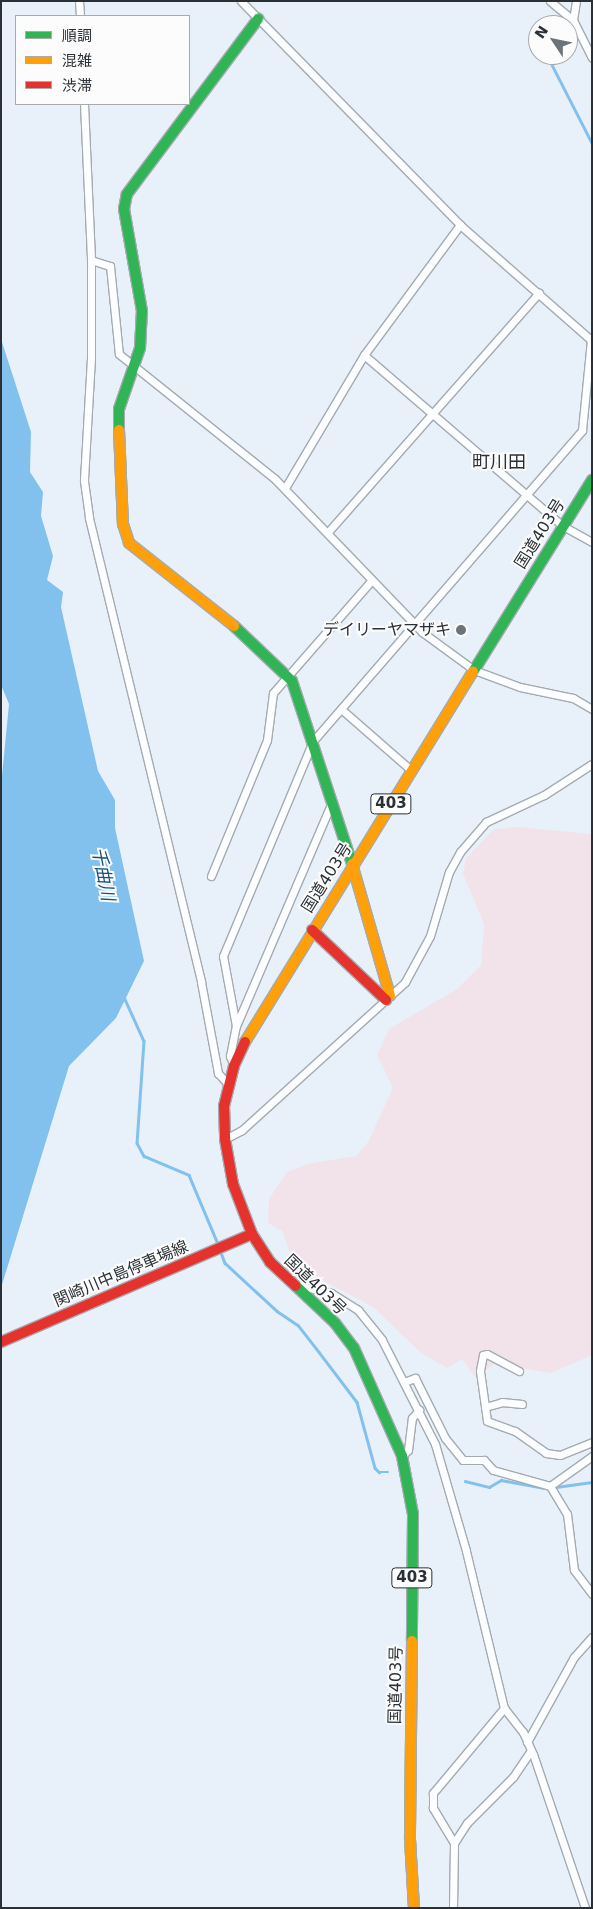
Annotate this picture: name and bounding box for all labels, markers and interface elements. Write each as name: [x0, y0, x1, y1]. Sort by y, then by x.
legend: [15, 15, 190, 105]
north arrow: [528, 15, 578, 65]
text: N: [531, 23, 551, 42]
text: 順調: [62, 27, 92, 45]
text: 混雑: [62, 52, 92, 70]
text: 渋滞: [62, 77, 92, 95]
district label: 町川田: [472, 451, 526, 473]
street label: 国道403号: [511, 496, 569, 572]
place label: デイリーヤマザキ: [323, 620, 451, 640]
marker: デイリーヤマザキ: [455, 624, 467, 636]
road number: 403: [370, 792, 412, 816]
street label: 国道403号: [298, 840, 356, 916]
water label: 千曲川: [87, 845, 119, 903]
street label: 関崎川中島停車場線: [51, 1237, 191, 1311]
street label: 国道403号: [280, 1251, 350, 1319]
road number: 403: [391, 1566, 433, 1590]
street label: 国道403号: [386, 1646, 406, 1724]

